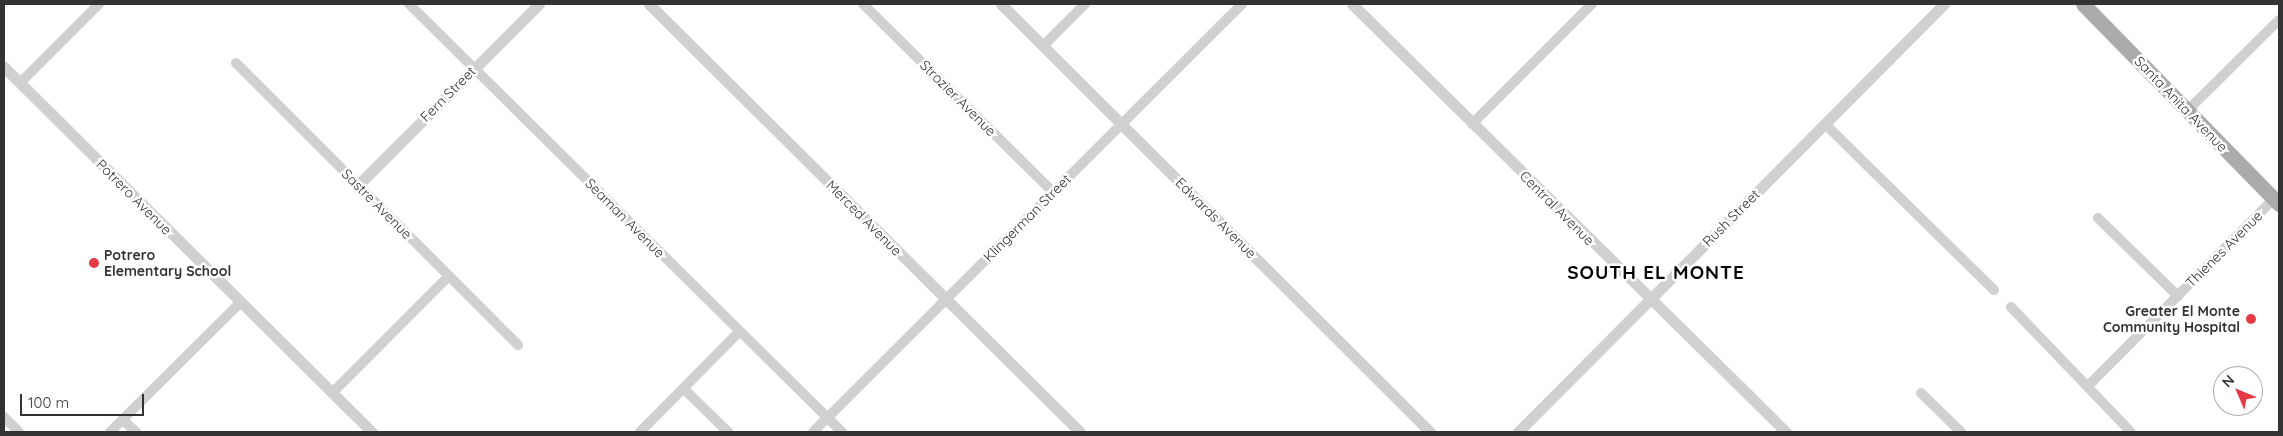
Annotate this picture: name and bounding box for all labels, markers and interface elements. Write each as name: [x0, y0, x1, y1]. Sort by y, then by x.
street label: Santa Anita Avenue: [2131, 53, 2231, 155]
street label: Strozier Avenue: [916, 56, 1000, 140]
street label: Fern Street: [417, 63, 479, 125]
street label: Potrero Avenue: [93, 156, 175, 238]
street label: Sastre Avenue: [338, 165, 416, 243]
street label: Central Avenue: [1516, 167, 1598, 249]
street label: Klingerman Street: [980, 171, 1074, 265]
street label: Edwards Avenue: [1172, 174, 1260, 262]
street label: Seaman Avenue: [582, 175, 668, 261]
street label: Merced Avenue: [823, 177, 905, 259]
street label: Rush Street: [1699, 186, 1763, 250]
street label: Thienes Avenue: [2182, 207, 2266, 291]
place label: Potrero Elementary School: [104, 247, 231, 280]
marker: Potrero Elementary School: [88, 257, 100, 269]
district label: SOUTH EL MONTE: [1565, 262, 1747, 284]
place label: Greater El Monte Community Hospital: [2103, 303, 2240, 336]
marker: Greater El Monte Community Hospital: [2244, 312, 2258, 326]
north arrow: [2213, 366, 2263, 416]
text: N: [2218, 371, 2238, 391]
scale bar: [22, 384, 146, 416]
text: 100 m: [28, 393, 69, 412]

